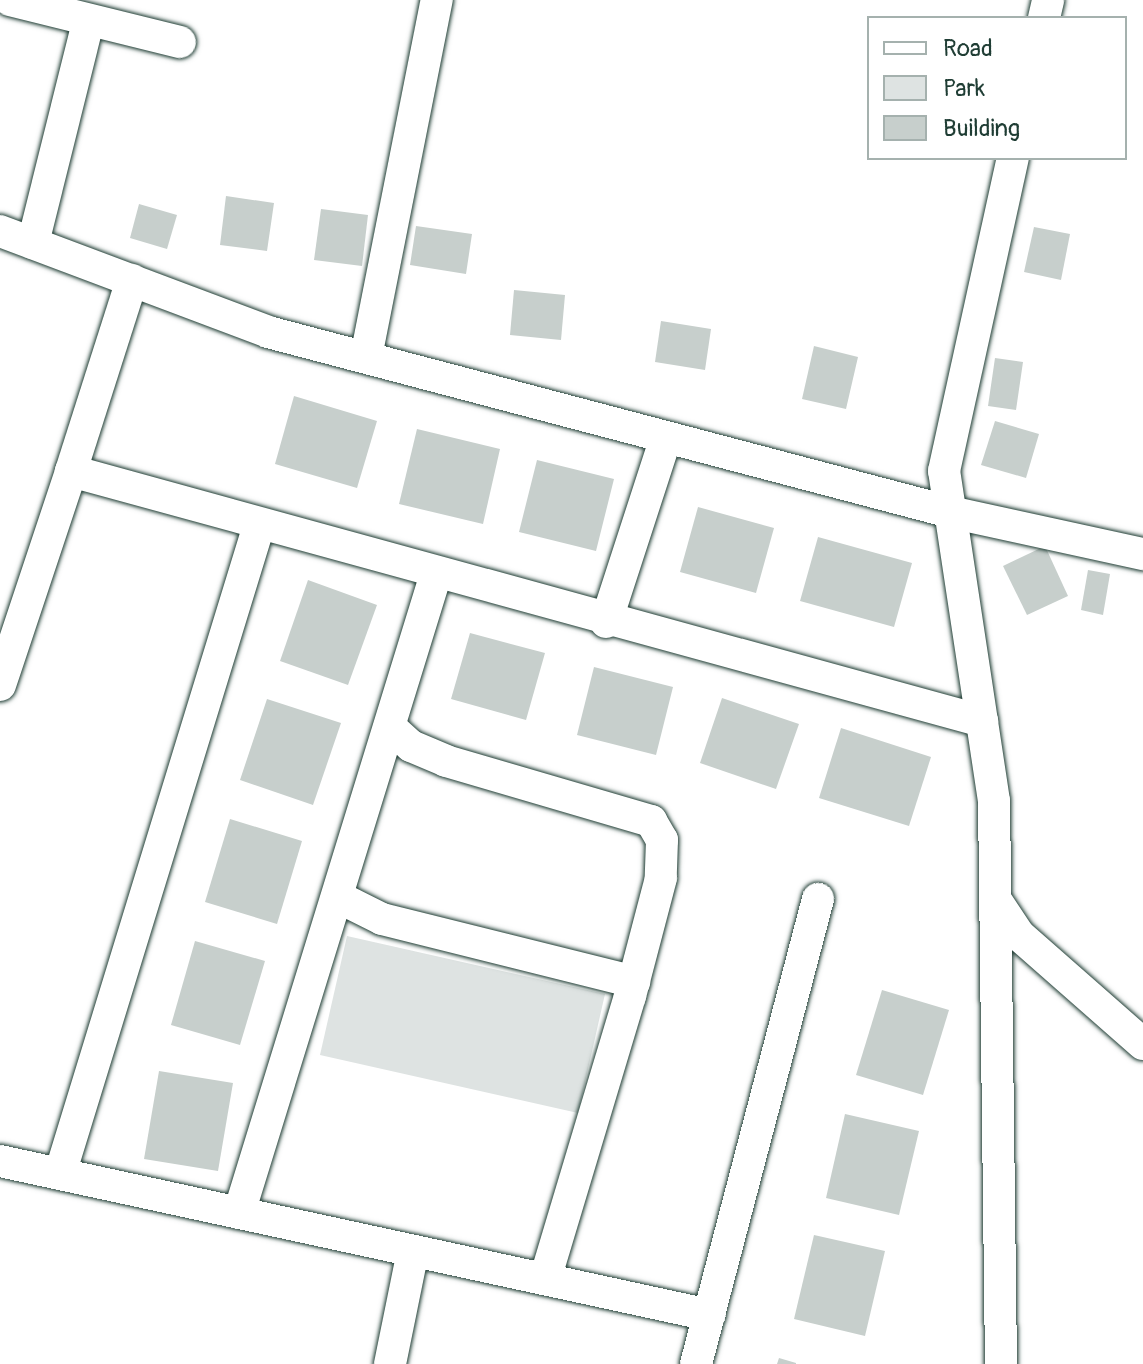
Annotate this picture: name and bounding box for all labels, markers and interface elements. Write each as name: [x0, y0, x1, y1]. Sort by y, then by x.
legend: [867, 16, 1127, 160]
text: Road: [943, 34, 993, 63]
text: Park: [943, 74, 985, 103]
text: Building: [943, 114, 1020, 143]

